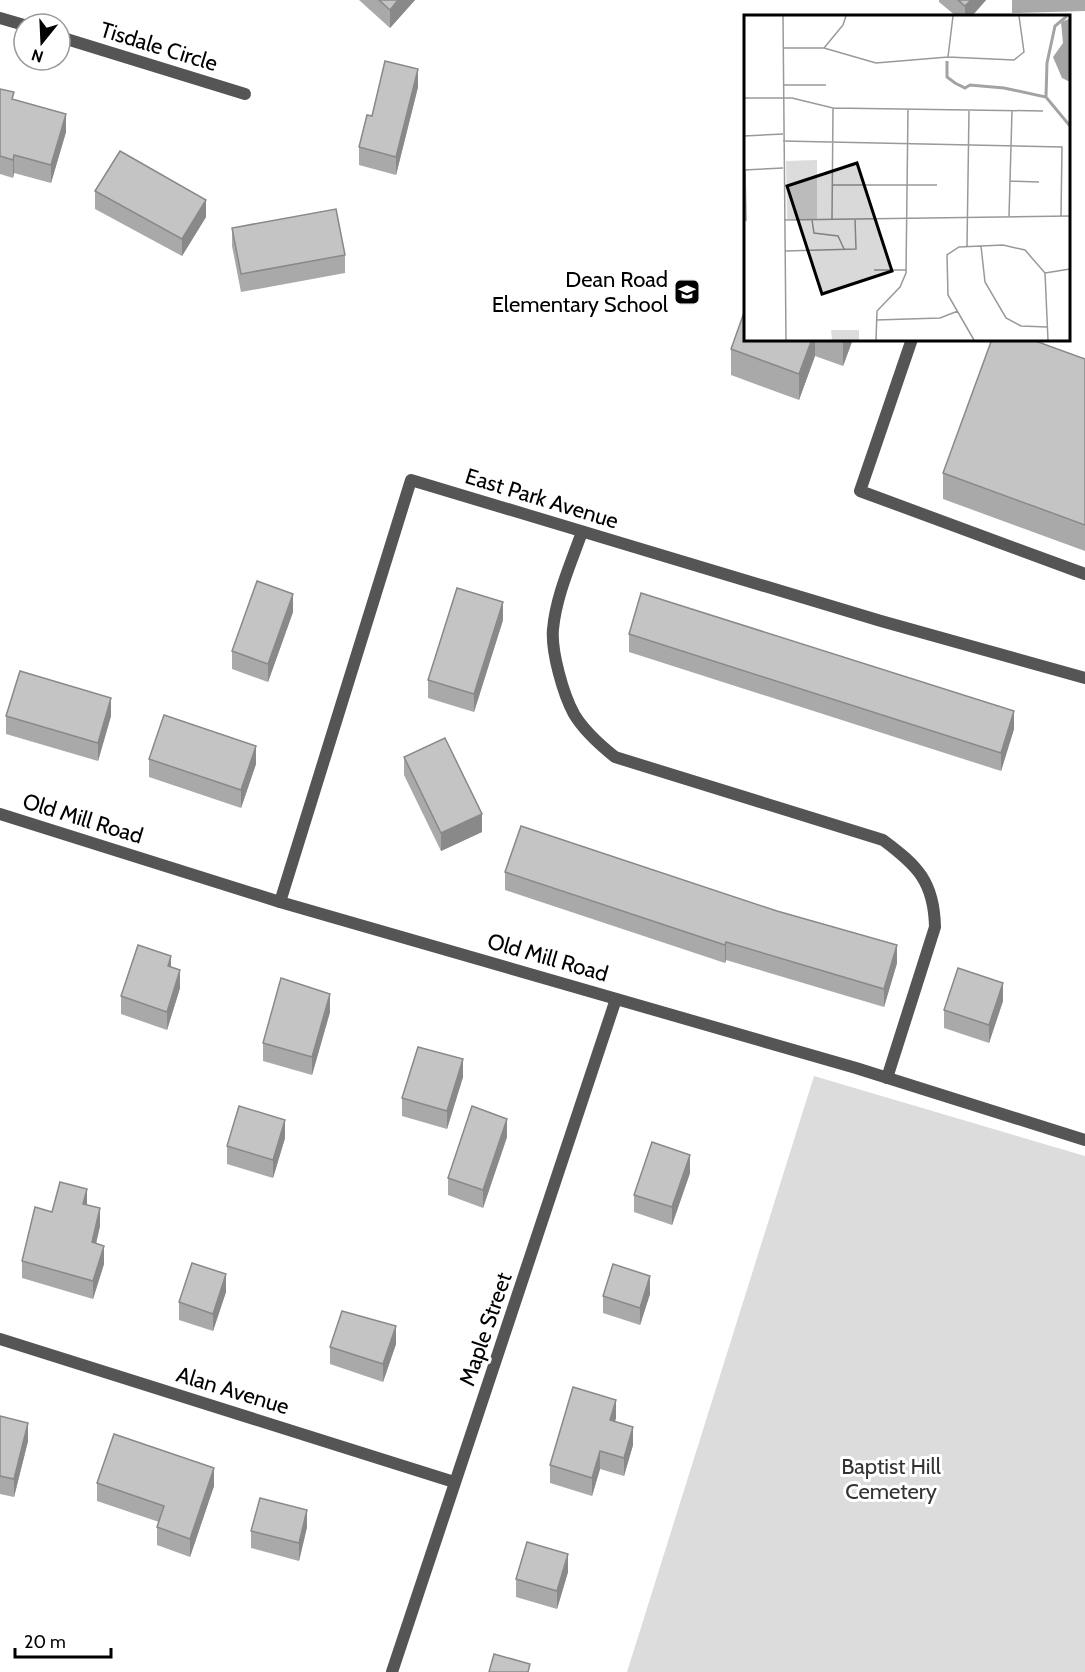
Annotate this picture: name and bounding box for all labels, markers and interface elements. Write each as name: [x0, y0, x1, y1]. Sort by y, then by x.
north arrow: [12, 12, 72, 72]
inset map: [744, 15, 1070, 340]
street label: Tisdale Circle: [97, 16, 221, 77]
text: N: [29, 45, 46, 67]
place label: Dean Road Elementary School: [492, 266, 669, 318]
school or university icon: Dean Road Elementary School: [672, 277, 702, 307]
street label: East Park Avenue: [462, 462, 622, 535]
street label: Old Mill Road: [19, 787, 146, 850]
street label: Old Mill Road: [484, 927, 611, 988]
street label: Maple Street: [453, 1268, 518, 1390]
street label: Alan Avenue: [173, 1361, 292, 1420]
park label: Baptist Hill Cemetery: [841, 1453, 942, 1505]
scale bar: [15, 1621, 111, 1659]
text: 20 m: [24, 1631, 66, 1653]

